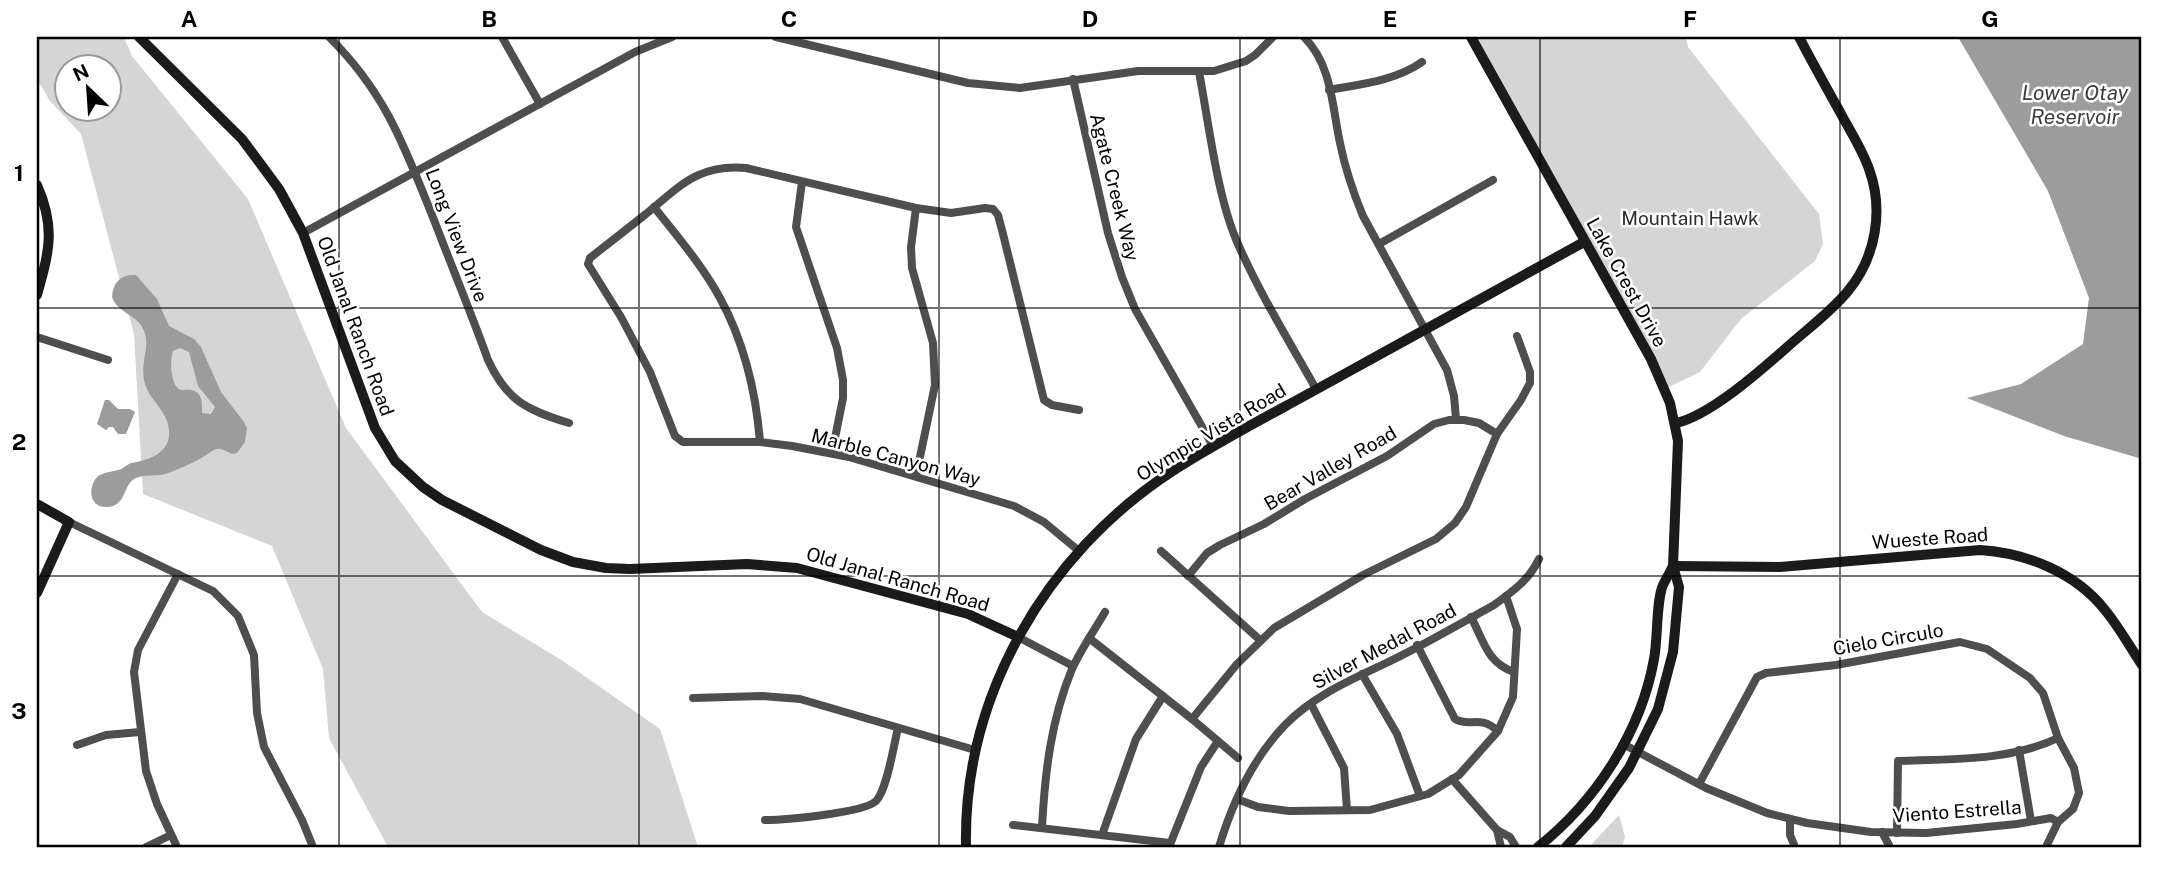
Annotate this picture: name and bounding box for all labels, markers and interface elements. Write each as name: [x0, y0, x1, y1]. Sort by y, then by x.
text: A: [181, 5, 198, 32]
text: B: [481, 5, 497, 32]
text: C: [781, 5, 797, 32]
text: D: [1082, 5, 1098, 32]
text: E: [1383, 5, 1397, 32]
text: F: [1683, 5, 1697, 32]
text: G: [1981, 5, 1999, 32]
north arrow: [52, 52, 122, 122]
text: N: [69, 59, 92, 86]
water label: Lower Otay Reservoir: [2022, 80, 2128, 129]
street label: Agate Creek Way: [1086, 111, 1144, 263]
text: 1: [14, 159, 24, 186]
street label: Long View Drive: [421, 165, 493, 305]
park label: Mountain Hawk: [1621, 207, 1759, 229]
street label: Lake Crest Drive: [1582, 213, 1672, 351]
street label: Old Janal Ranch Road: [313, 233, 399, 419]
street label: Olympic Vista Road: [1132, 379, 1290, 485]
street label: Bear Valley Road: [1260, 421, 1400, 515]
street label: Marble Canyon Way: [809, 424, 983, 490]
text: 2: [12, 428, 26, 455]
street label: Wueste Road: [1871, 523, 1989, 553]
street label: Old Janal Ranch Road: [804, 542, 992, 616]
street label: Silver Medal Road: [1308, 599, 1460, 693]
street label: Cielo Circulo: [1831, 618, 1945, 660]
text: 3: [11, 697, 27, 724]
street label: Viento Estrella: [1892, 796, 2022, 826]

